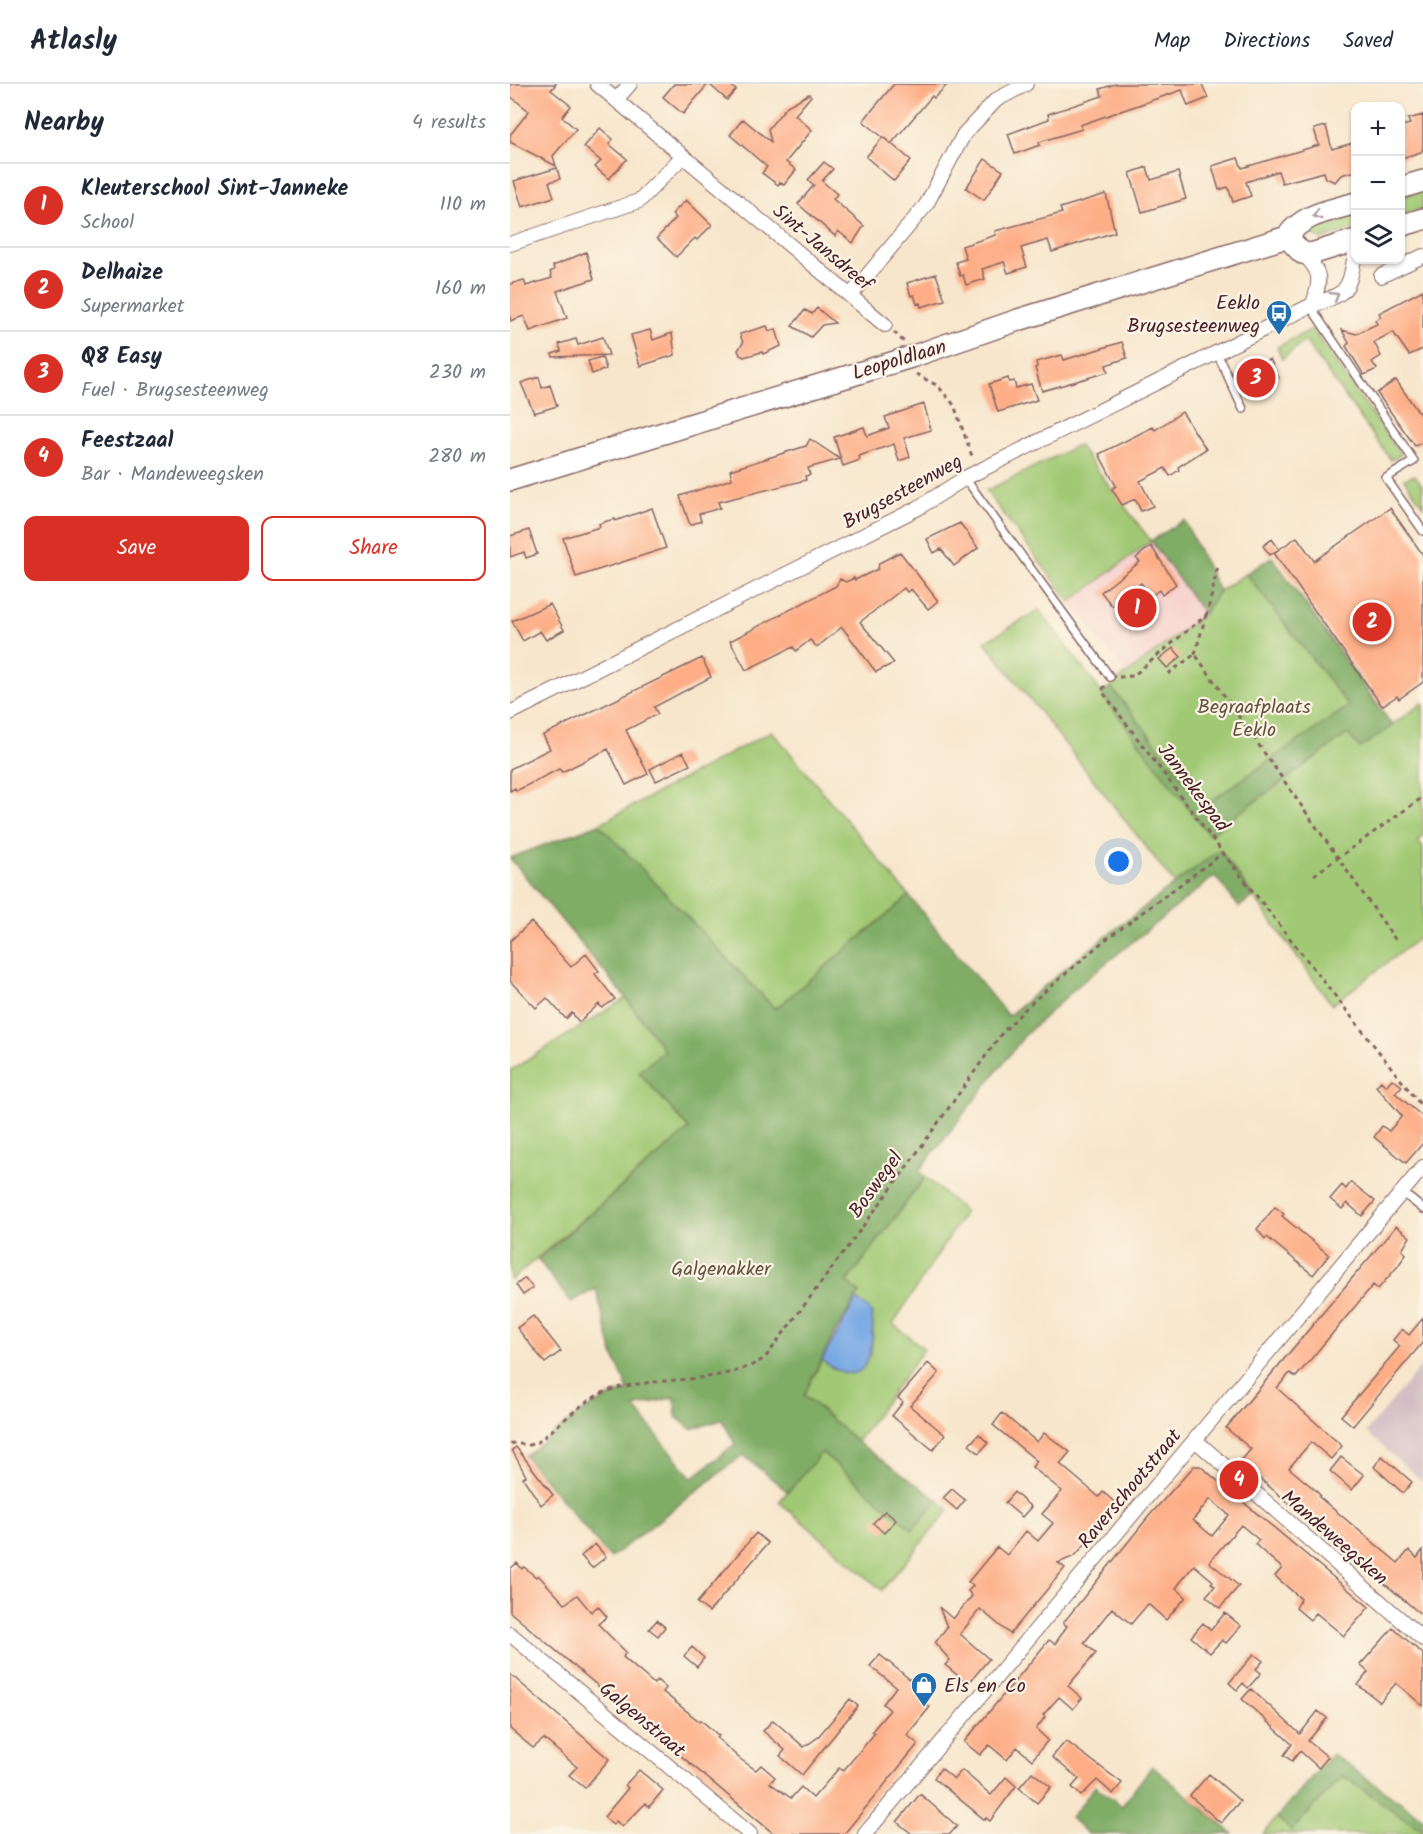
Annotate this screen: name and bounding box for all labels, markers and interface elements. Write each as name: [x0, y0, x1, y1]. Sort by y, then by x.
text: Atlasly: [30, 19, 117, 64]
text: Map: [1154, 25, 1190, 58]
text: Directions: [1223, 25, 1310, 58]
text: Saved: [1343, 25, 1393, 58]
text: Nearby: [24, 102, 104, 144]
map controls: [1351, 102, 1405, 264]
button: +: [1351, 102, 1405, 156]
text: 4 results: [412, 107, 486, 139]
button: −: [1351, 156, 1405, 210]
text: Kleuterschool Sint-Janneke: [81, 172, 348, 207]
text: 1: [40, 189, 47, 221]
text: 110 m: [440, 189, 486, 221]
street label: Sint-Jansdreef: [764, 197, 881, 302]
text: School: [81, 207, 134, 239]
one-way arrow: [1312, 207, 1323, 220]
button: layers: [1351, 210, 1405, 264]
text: Delhaize: [81, 256, 163, 291]
text: 2: [38, 273, 49, 305]
text: 160 m: [435, 273, 486, 305]
place label: Eeklo Brugsesteenweg: [1127, 288, 1260, 343]
text: Supermarket: [81, 291, 184, 323]
one-way arrow: [1328, 292, 1339, 304]
bus stop icon: Eeklo Brugsesteenweg: [1264, 298, 1294, 336]
street label: Leopoldlaan: [849, 331, 951, 390]
text: Q8 Easy: [81, 340, 162, 375]
pin: 3: [1236, 356, 1276, 400]
text: 3: [38, 357, 49, 389]
text: 230 m: [429, 357, 486, 389]
text: Fuel · Brugsesteenweg: [81, 375, 269, 407]
text: Feestzaal: [81, 424, 173, 459]
text: 4: [38, 441, 49, 473]
text: 280 m: [428, 441, 486, 473]
street label: Brugsesteenweg: [837, 447, 969, 539]
text: Bar · Mandeweegsken: [81, 459, 264, 491]
button: Save: [24, 516, 249, 581]
button: Share: [261, 516, 486, 581]
pin: 1: [1118, 586, 1156, 630]
pin: 2: [1352, 600, 1392, 644]
park label: Begraafplaats Eeklo: [1197, 692, 1311, 747]
street label: Jannekespad: [1148, 737, 1237, 841]
your location: [1104, 847, 1133, 876]
street label: Boswegel: [841, 1145, 912, 1225]
park label: Galgenakker: [671, 1254, 772, 1286]
street label: Raverschootstraat: [1071, 1422, 1191, 1556]
pin: 4: [1220, 1458, 1258, 1502]
street label: Mandeweegsken: [1273, 1483, 1394, 1594]
shop icon: Els en Co: [909, 1670, 939, 1708]
place label: Els en Co: [944, 1671, 1026, 1703]
street label: Galgenstraat: [591, 1675, 692, 1767]

